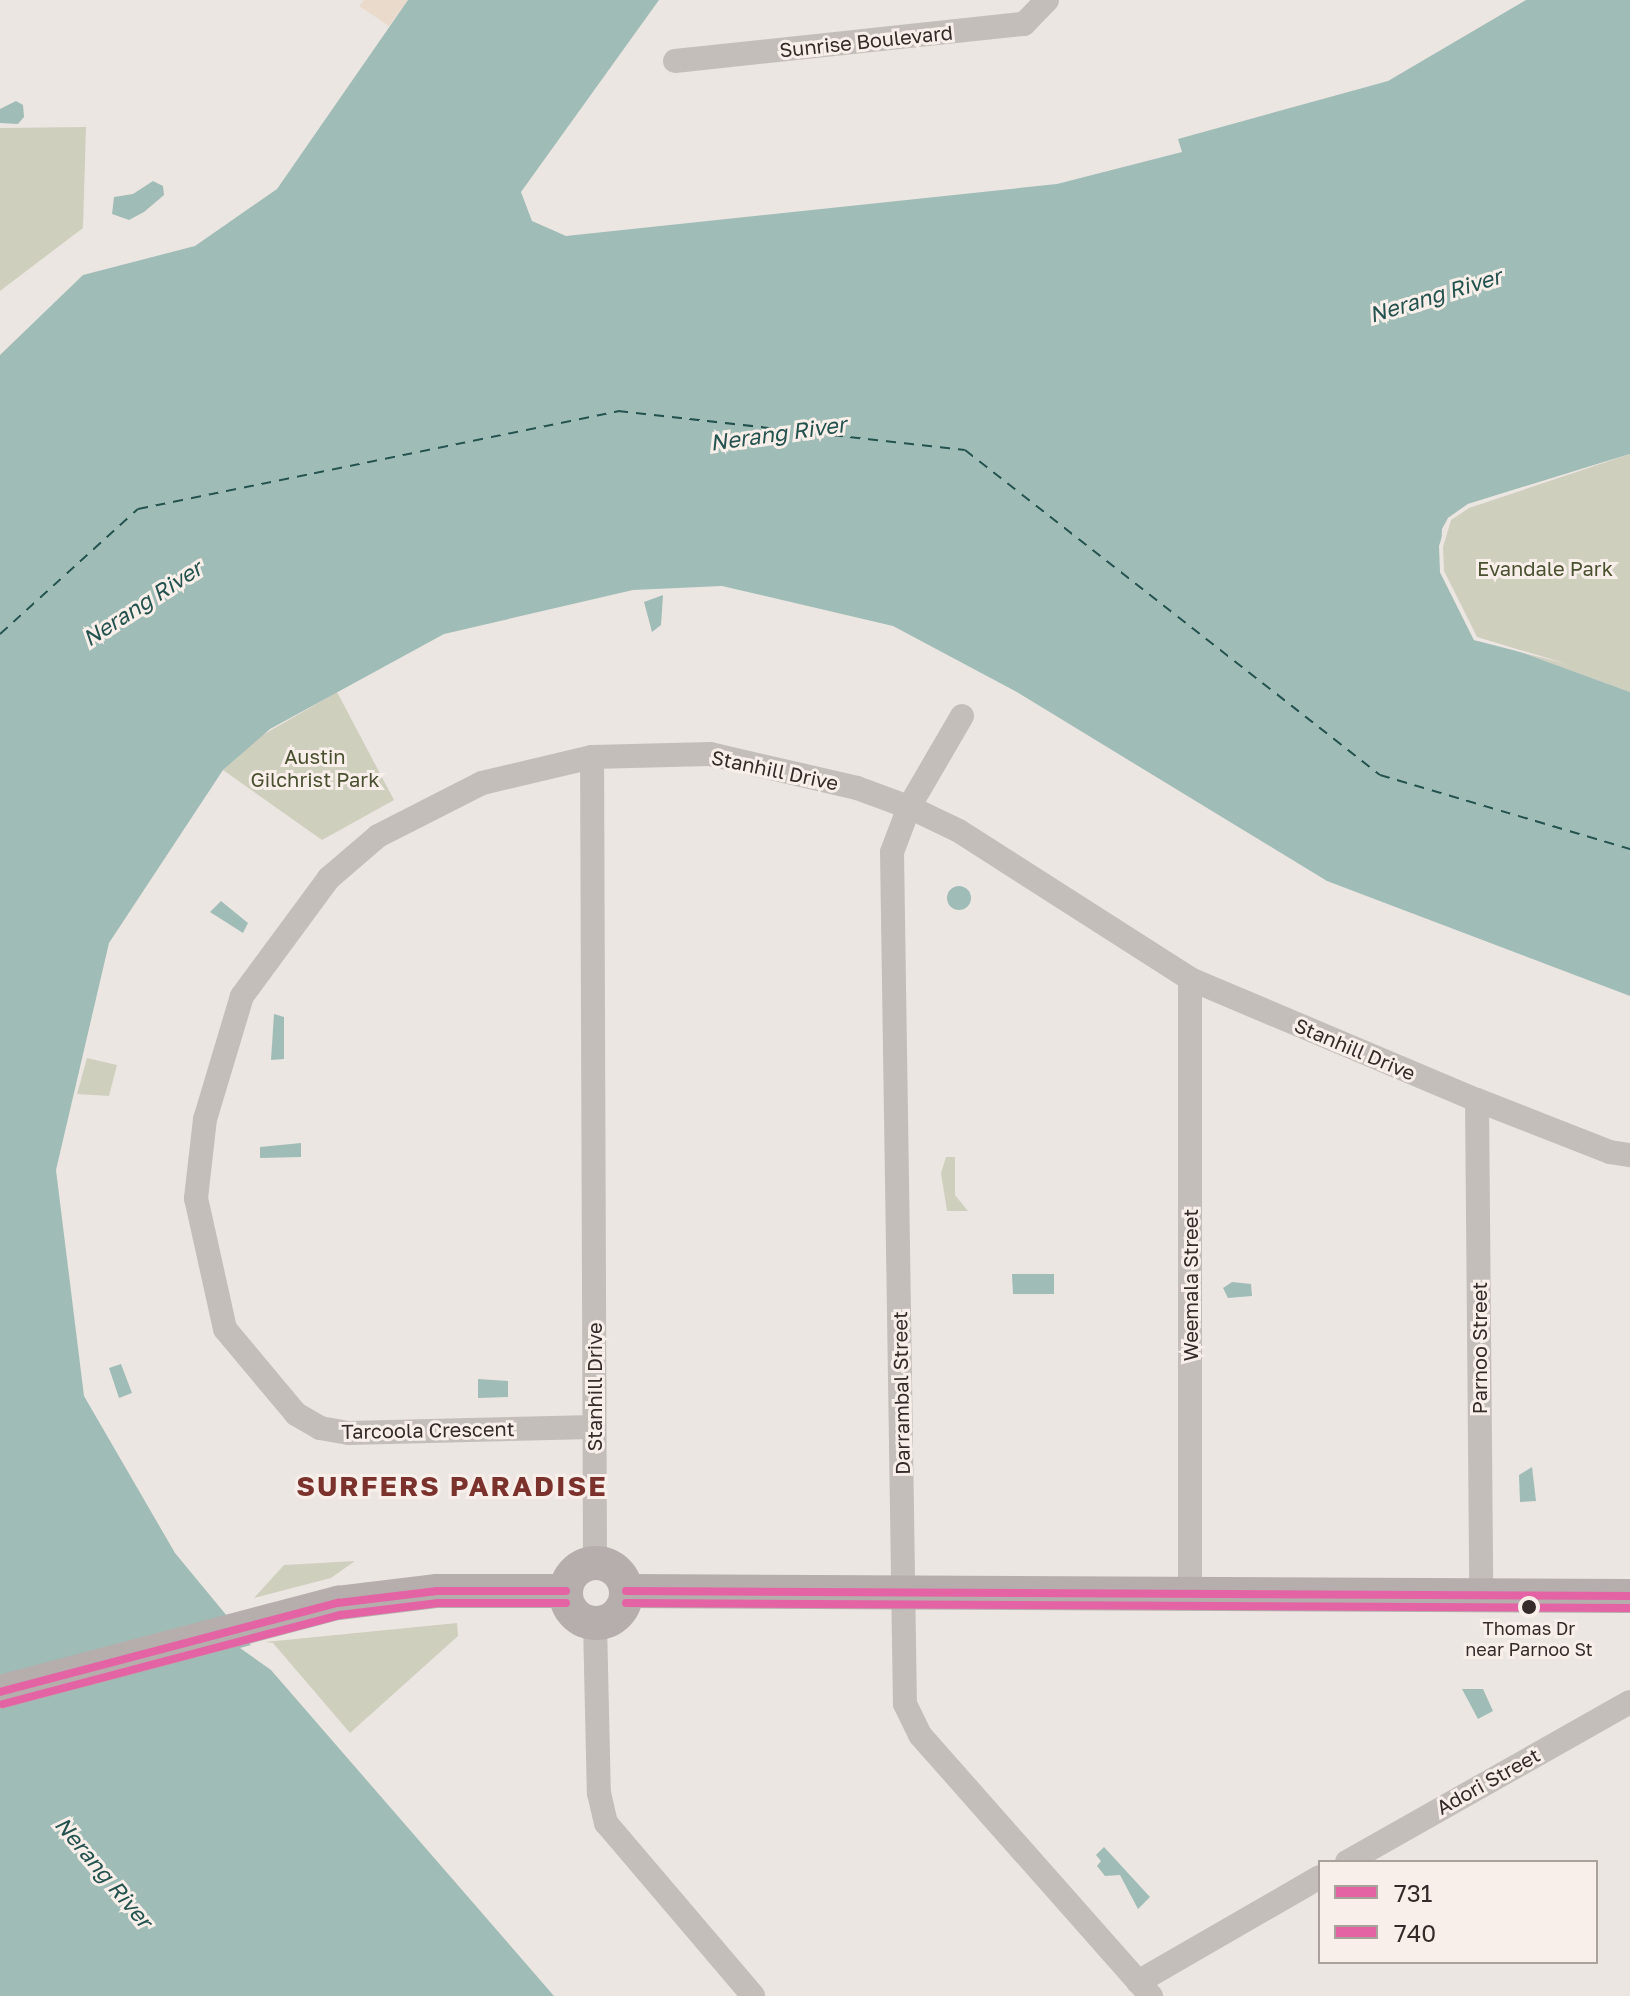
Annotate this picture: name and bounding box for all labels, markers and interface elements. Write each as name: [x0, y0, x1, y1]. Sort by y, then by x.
street label: Sunrise Boulevard: [778, 20, 954, 62]
water label: Nerang River: [1366, 262, 1504, 328]
water label: Nerang River: [708, 410, 848, 456]
water label: Nerang River: [77, 555, 207, 651]
park label: Evandale Park: [1477, 556, 1613, 580]
park label: Austin Gilchrist Park: [251, 744, 379, 791]
street label: Stanhill Drive: [709, 745, 841, 795]
street label: Stanhill Drive: [1291, 1013, 1419, 1085]
street label: Weemala Street: [1178, 1209, 1202, 1361]
street label: Parnoo Street: [1467, 1282, 1491, 1414]
street label: Darrambal Street: [888, 1311, 914, 1475]
street label: Stanhill Drive: [582, 1322, 606, 1452]
street label: Tarcoola Crescent: [341, 1416, 515, 1444]
district label: SURFERS PARADISE: [296, 1469, 608, 1503]
marker: Thomas Dr near Parnoo St: [1521, 1599, 1537, 1615]
place label: Thomas Dr near Parnoo St: [1465, 1618, 1593, 1660]
street label: Adori Street: [1432, 1743, 1544, 1819]
water label: Nerang River: [50, 1811, 158, 1933]
legend: [1318, 1860, 1598, 1964]
text: 731: [1394, 1878, 1432, 1907]
text: 740: [1394, 1918, 1436, 1947]

